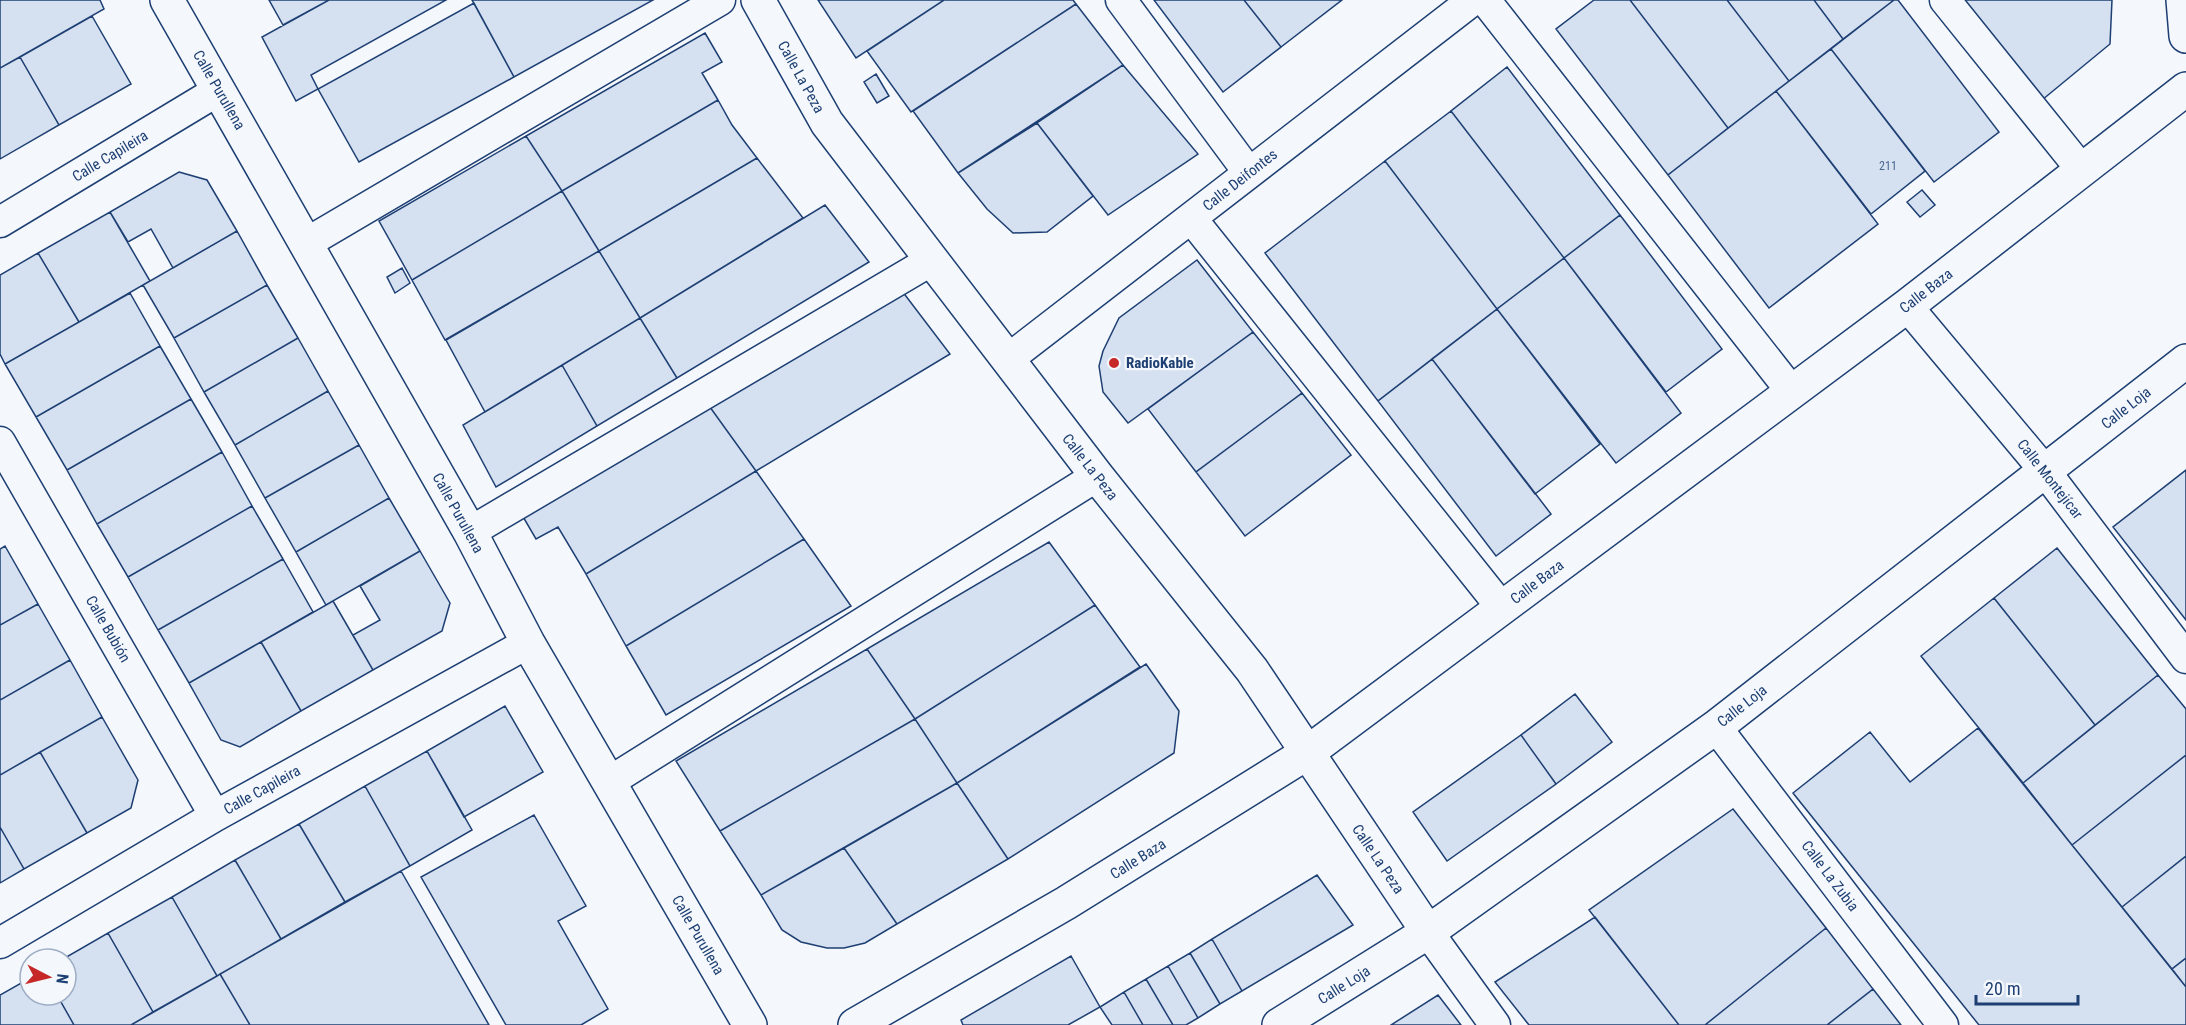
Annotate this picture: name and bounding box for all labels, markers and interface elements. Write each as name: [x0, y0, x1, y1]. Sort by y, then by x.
street label: Calle La Peza: [774, 38, 828, 116]
street label: Calle Purullena: [189, 47, 249, 133]
street label: Calle Capileira: [69, 126, 151, 186]
street label: Calle Deifontes: [1199, 145, 1281, 215]
house number: 211: [1879, 159, 1897, 173]
street label: Calle Baza: [1896, 265, 1956, 317]
place label: RadioKable: [1126, 354, 1194, 372]
marker: RadioKable: [1107, 356, 1121, 370]
street label: Calle Loja: [2098, 383, 2154, 433]
street label: Calle La Peza: [1058, 430, 1122, 504]
street label: Calle Montejícar: [2013, 436, 2087, 523]
street label: Calle Purullena: [429, 470, 487, 556]
street label: Calle Baza: [1507, 556, 1567, 608]
street label: Calle Bubión: [82, 592, 134, 666]
street label: Calle Loja: [1714, 681, 1770, 731]
street label: Calle Capileira: [220, 762, 304, 818]
street label: Calle La Peza: [1348, 821, 1408, 897]
street label: Calle Baza: [1107, 835, 1169, 883]
street label: Calle La Zubia: [1798, 837, 1862, 915]
street label: Calle Purullena: [668, 892, 728, 978]
north arrow: [18, 947, 78, 1007]
street label: Calle Loja: [1315, 962, 1373, 1008]
scale bar: [1976, 968, 2078, 1006]
text: N: [52, 973, 72, 985]
text: 20 m: [1985, 978, 2020, 999]

